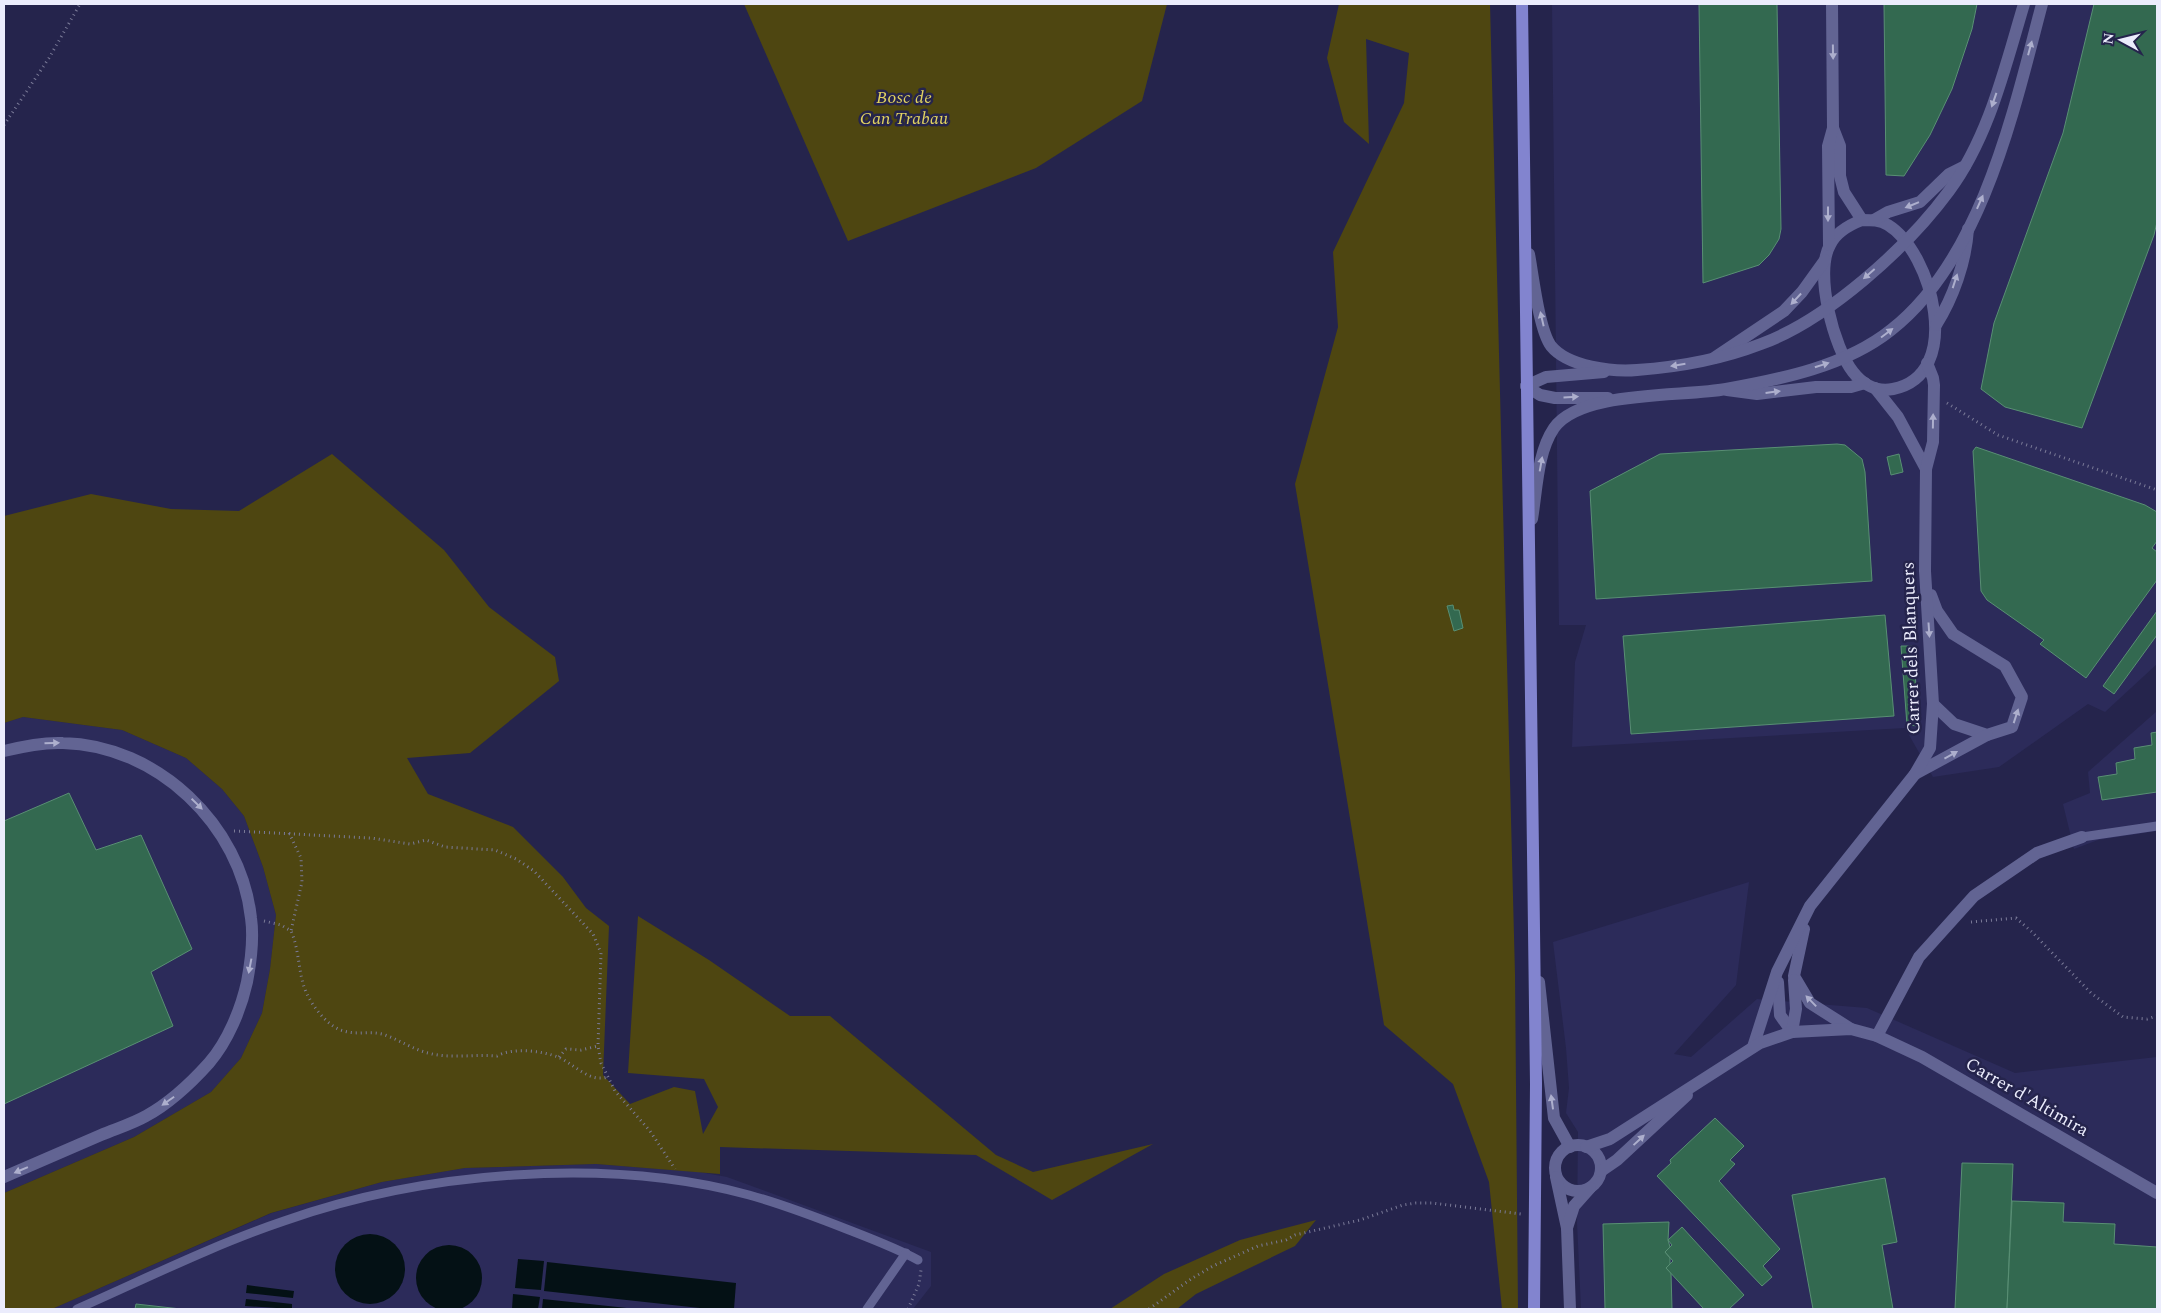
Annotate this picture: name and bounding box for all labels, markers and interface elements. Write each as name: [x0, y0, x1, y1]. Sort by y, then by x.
north arrow: [2096, 15, 2146, 65]
text: N: [2097, 32, 2120, 45]
one-way arrow: [2027, 40, 2035, 55]
one-way arrow: [1829, 45, 1837, 61]
park label: Bosc de Can Trabau: [860, 84, 949, 132]
one-way arrow: [1989, 93, 1997, 108]
one-way arrow: [1977, 195, 1985, 209]
one-way arrow: [1905, 201, 1920, 209]
one-way arrow: [1824, 207, 1832, 223]
one-way arrow: [1864, 268, 1876, 280]
one-way arrow: [1952, 273, 1960, 288]
one-way arrow: [1790, 292, 1802, 304]
one-way arrow: [1538, 311, 1546, 327]
one-way arrow: [1880, 328, 1894, 338]
one-way arrow: [1670, 361, 1686, 369]
one-way arrow: [1815, 361, 1830, 368]
one-way arrow: [1765, 388, 1781, 396]
one-way arrow: [1563, 393, 1579, 401]
one-way arrow: [1929, 413, 1937, 429]
one-way arrow: [1538, 455, 1546, 471]
street label: Carrer dels Blanquers: [1894, 561, 1928, 735]
one-way arrow: [1925, 622, 1933, 638]
one-way arrow: [2012, 708, 2020, 723]
one-way arrow: [44, 739, 60, 747]
one-way arrow: [1945, 751, 1958, 760]
one-way arrow: [190, 798, 202, 810]
one-way arrow: [246, 959, 254, 974]
one-way arrow: [1805, 995, 1817, 1007]
street label: Carrer d'Altimira: [1960, 1051, 2094, 1144]
one-way arrow: [1548, 1094, 1556, 1110]
one-way arrow: [161, 1096, 174, 1106]
one-way arrow: [1633, 1134, 1645, 1146]
one-way arrow: [14, 1166, 28, 1174]

